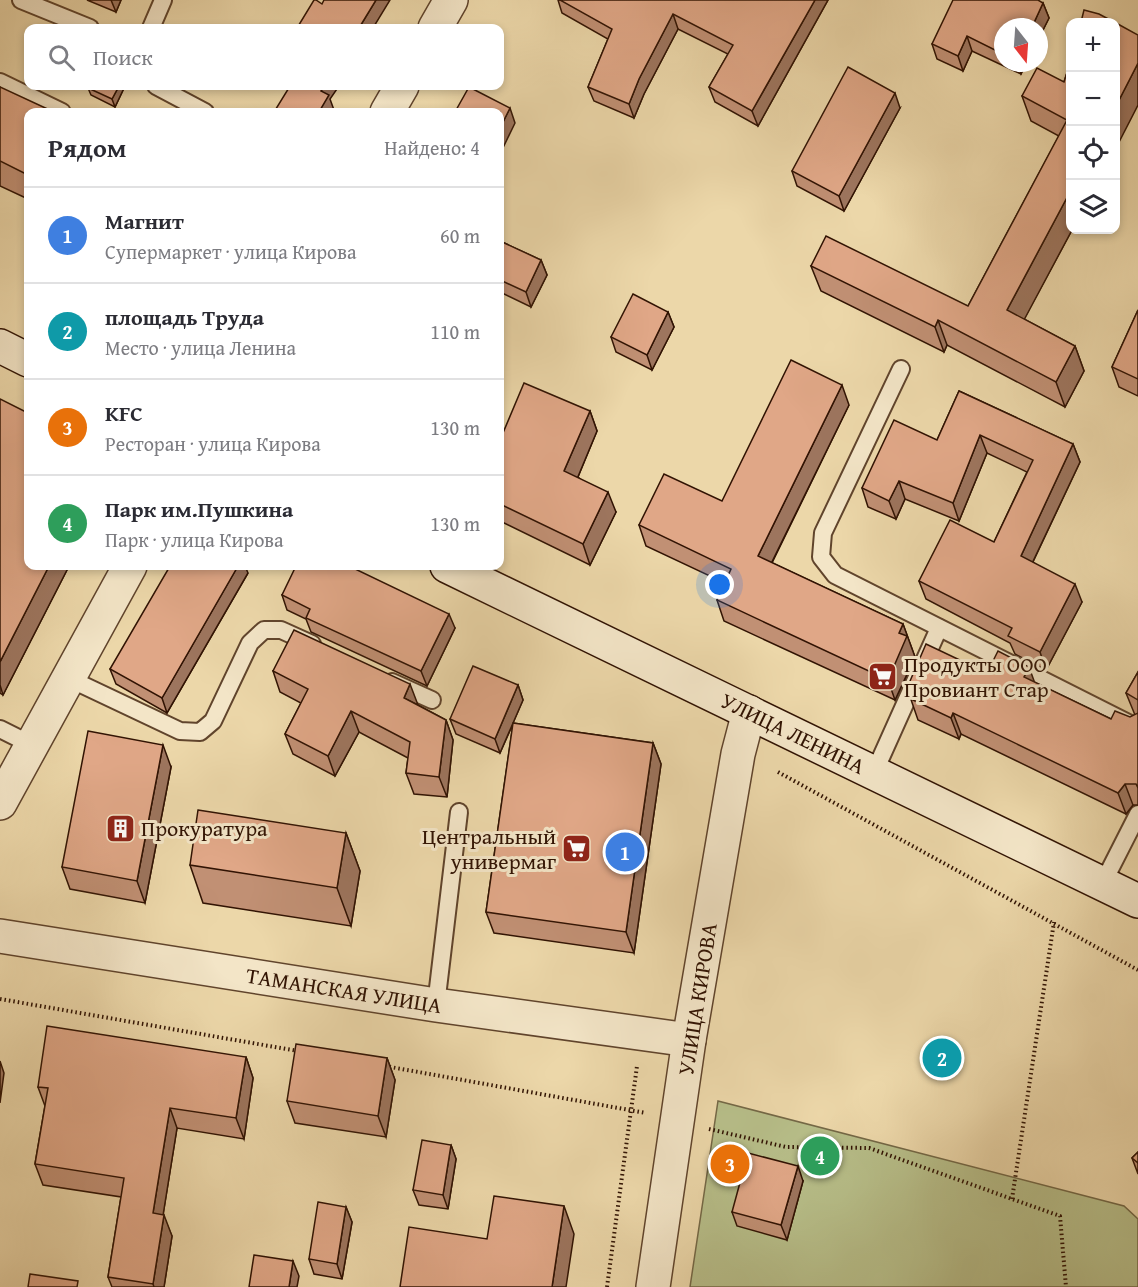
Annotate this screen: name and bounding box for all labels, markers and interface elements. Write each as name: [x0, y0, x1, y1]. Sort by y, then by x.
north arrow: [994, 18, 1048, 72]
map controls: [1066, 18, 1120, 234]
button: +: [1066, 18, 1120, 72]
search box: [24, 24, 504, 90]
icon: search: [45, 41, 78, 74]
text: Поиск: [93, 41, 153, 73]
button: −: [1066, 72, 1120, 126]
button: locate: [1066, 126, 1120, 180]
text: Рядом: [48, 128, 126, 167]
text: Найдено: 4: [384, 133, 480, 162]
button: layers: [1066, 180, 1120, 234]
text: Магнит: [105, 205, 184, 237]
text: 1: [62, 221, 73, 250]
text: 60 m: [440, 221, 480, 250]
text: Супермаркет · улица Кирова: [105, 237, 357, 266]
text: площадь Труда: [105, 301, 264, 333]
text: 2: [62, 317, 73, 346]
text: 110 m: [430, 317, 480, 346]
text: Место · улица Ленина: [105, 333, 296, 362]
text: KFC: [105, 397, 143, 429]
text: 3: [62, 413, 73, 442]
text: 130 m: [430, 413, 480, 442]
text: Ресторан · улица Кирова: [105, 429, 321, 458]
text: Парк им.Пушкина: [105, 493, 293, 525]
text: 4: [62, 509, 73, 538]
text: 130 m: [430, 509, 480, 538]
text: Парк · улица Кирова: [105, 525, 284, 554]
your location: [705, 570, 734, 599]
place label: Продукты ООО Провиант Стар: [904, 648, 1049, 705]
supermarket icon: Продукты ООО Провиант Стар: [867, 661, 899, 693]
street label: УЛИЦА ЛЕНИНА: [715, 684, 871, 782]
building icon: Прокуратура: [104, 812, 136, 844]
place label: Прокуратура: [141, 812, 268, 844]
place label: Центральный универмаг: [422, 820, 557, 877]
pin: 1: [606, 830, 644, 874]
supermarket icon: Центральный универмаг: [561, 833, 593, 865]
street label: УЛИЦА КИРОВА: [669, 920, 725, 1078]
street label: ТАМАНСКАЯ УЛИЦА: [244, 959, 445, 1021]
pin: 2: [922, 1036, 962, 1080]
pin: 4: [800, 1134, 840, 1178]
pin: 3: [710, 1142, 750, 1186]

